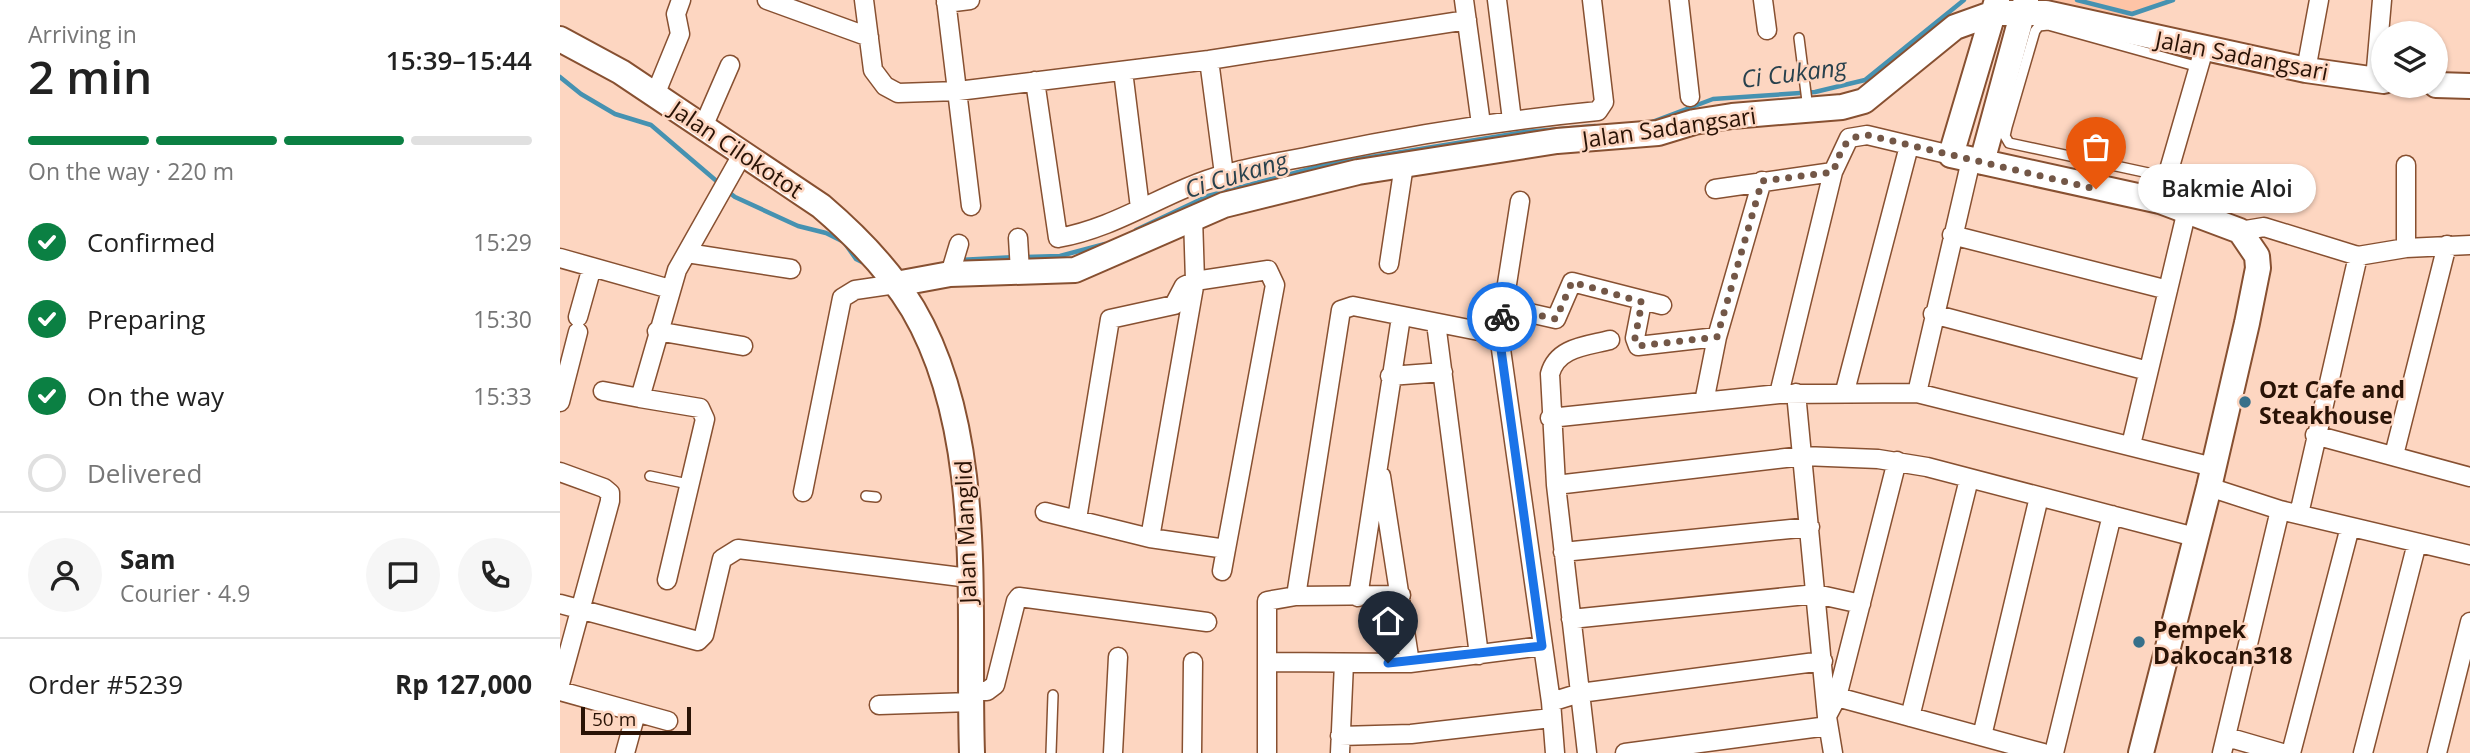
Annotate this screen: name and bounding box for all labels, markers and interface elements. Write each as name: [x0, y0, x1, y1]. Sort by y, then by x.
text: Arriving in: [28, 18, 137, 50]
map controls: [2371, 21, 2448, 98]
button: layers: [2371, 21, 2448, 98]
street label: Jalan Sadangsari: [2151, 22, 2331, 87]
text: 15:39–15:44: [386, 42, 532, 78]
text: 2 min: [28, 45, 152, 107]
water label: Ci Cukang: [1739, 49, 1850, 95]
street label: Jalan Cilokotot: [663, 92, 810, 205]
street label: Jalan Sadangsari: [1578, 99, 1758, 155]
pin: [2066, 117, 2126, 189]
icon: bag: [2077, 128, 2115, 166]
water label: Ci Cukang: [1181, 142, 1293, 205]
text: On the way · 220 m: [28, 155, 234, 187]
callout: Bakmie Aloi: [2138, 164, 2316, 214]
text: Bakmie Aloi: [2161, 172, 2293, 204]
icon: check: [28, 223, 66, 261]
text: Confirmed: [87, 224, 215, 260]
text: 15:29: [473, 226, 532, 258]
courier: [1467, 282, 1537, 352]
icon: bike: [1483, 298, 1521, 336]
icon: check: [28, 300, 66, 338]
text: Preparing: [87, 301, 205, 337]
text: 15:30: [473, 303, 532, 335]
place label: Ozt Cafe and Steakhouse: [2259, 373, 2405, 431]
icon: check: [28, 377, 66, 415]
text: On the way: [87, 378, 224, 414]
text: 15:33: [473, 380, 532, 412]
marker: Ozt Cafe and Steakhouse: [2237, 394, 2253, 410]
text: Delivered: [87, 455, 202, 491]
street label: Jalan Manglid: [947, 460, 984, 606]
button: person: [28, 538, 102, 612]
button: chat: [366, 538, 440, 612]
button: phone: [458, 538, 532, 612]
text: Sam: [120, 541, 176, 577]
text: Courier · 4.9: [120, 577, 250, 609]
pin: [1358, 591, 1418, 663]
icon: home: [1369, 602, 1407, 640]
place label: Pempek Dakocan318: [2153, 613, 2293, 671]
marker: Pempek Dakocan318: [2131, 634, 2147, 650]
text: Order #5239: [28, 666, 183, 702]
text: Rp 127,000: [395, 666, 532, 702]
scale bar: [581, 704, 691, 736]
text: 50 m: [592, 706, 636, 732]

